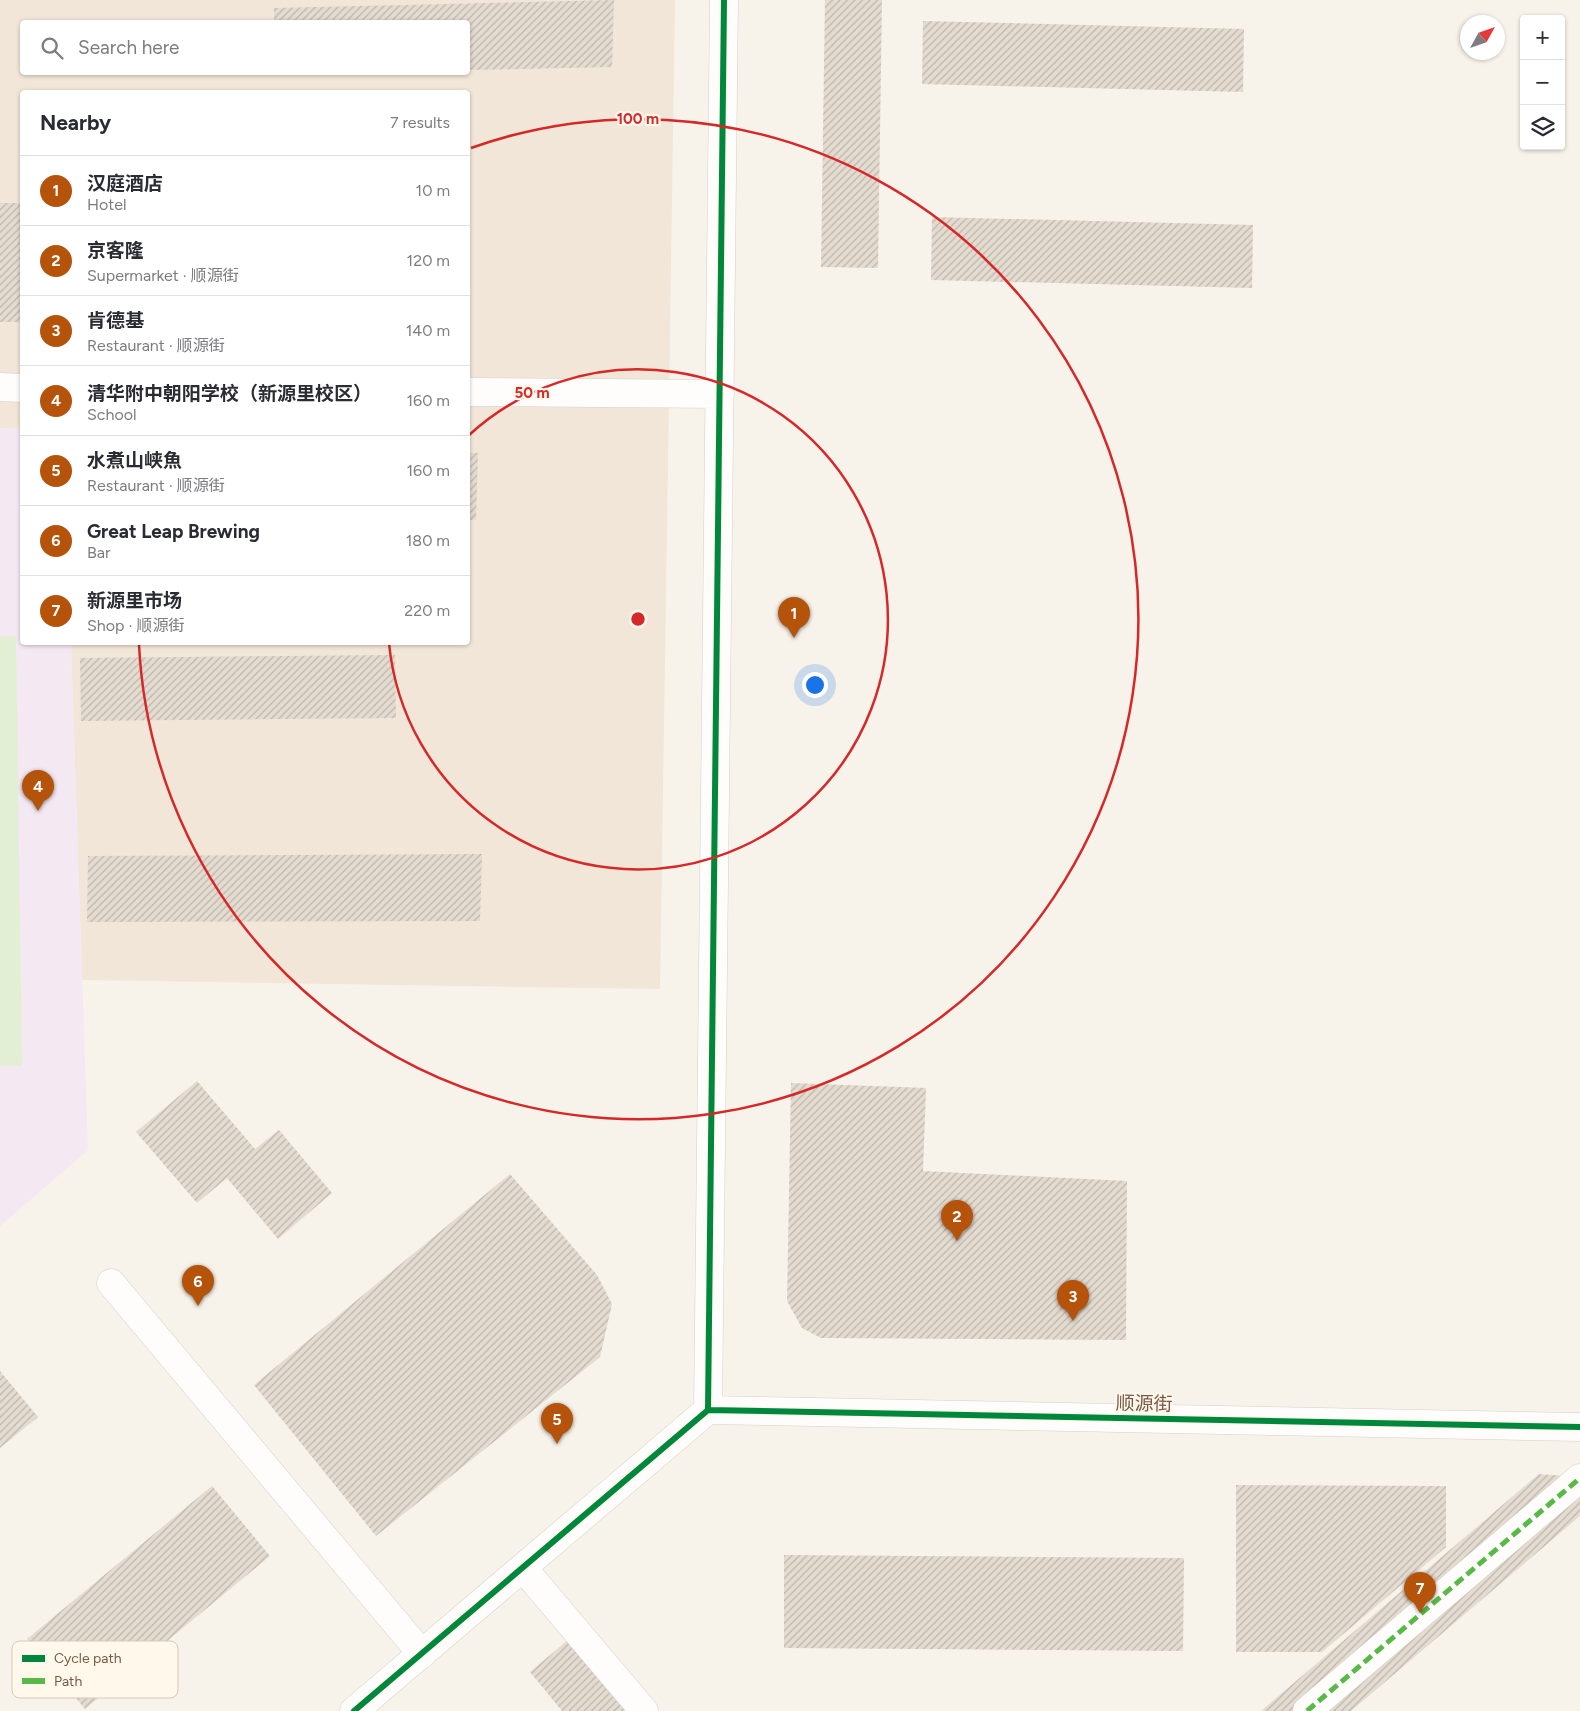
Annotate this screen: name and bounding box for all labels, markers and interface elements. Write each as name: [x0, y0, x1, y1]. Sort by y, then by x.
north arrow: [1460, 15, 1505, 60]
map controls: [1520, 15, 1565, 150]
button: +: [1520, 15, 1565, 60]
search box: [20, 20, 470, 75]
icon: search: [38, 34, 66, 62]
text: Search here: [78, 36, 180, 59]
button: −: [1520, 60, 1565, 105]
button: layers: [1520, 105, 1565, 150]
text: Nearby: [40, 110, 111, 135]
text: 100 m: [617, 110, 659, 128]
text: 7 results: [390, 113, 450, 132]
text: 汉庭酒店: [87, 172, 163, 195]
text: 1: [53, 181, 59, 200]
text: 10 m: [416, 181, 450, 200]
text: Hotel: [87, 195, 127, 214]
text: 京客隆: [87, 239, 144, 262]
text: 2: [51, 251, 61, 270]
text: 120 m: [407, 251, 450, 270]
text: Supermarket · 顺源街: [87, 266, 239, 285]
text: 肯德基: [87, 309, 144, 332]
text: 3: [52, 321, 60, 340]
text: 140 m: [406, 321, 450, 340]
text: Restaurant · 顺源街: [87, 336, 225, 355]
text: 清华附中朝阳学校（新源里校区）: [87, 382, 372, 405]
text: 50 m: [514, 384, 550, 402]
text: 4: [51, 391, 61, 410]
text: 160 m: [407, 391, 450, 410]
text: School: [87, 405, 137, 424]
text: 水煮山峡魚: [87, 449, 182, 472]
text: 5: [51, 461, 61, 480]
text: 160 m: [407, 461, 450, 480]
text: Restaurant · 顺源街: [87, 476, 225, 495]
text: Great Leap Brewing: [87, 520, 260, 543]
text: 6: [51, 531, 61, 550]
text: 180 m: [406, 531, 450, 550]
text: Bar: [87, 543, 110, 562]
text: 新源里市场: [87, 589, 182, 612]
pin: 1: [778, 597, 810, 638]
text: 7: [52, 601, 60, 620]
text: 220 m: [404, 601, 450, 620]
centre of rings: [629, 610, 647, 628]
text: Shop · 顺源街: [87, 616, 184, 635]
your location: [802, 672, 828, 698]
pin: 4: [22, 770, 54, 811]
pin: 2: [941, 1200, 973, 1241]
pin: 6: [182, 1265, 214, 1306]
pin: 3: [1057, 1280, 1089, 1321]
street label: 顺源街: [1115, 1392, 1173, 1415]
pin: 5: [541, 1403, 573, 1444]
pin: 7: [1404, 1572, 1436, 1613]
legend: [12, 1641, 178, 1698]
text: Cycle path: [54, 1650, 122, 1667]
text: Path: [54, 1673, 82, 1690]

